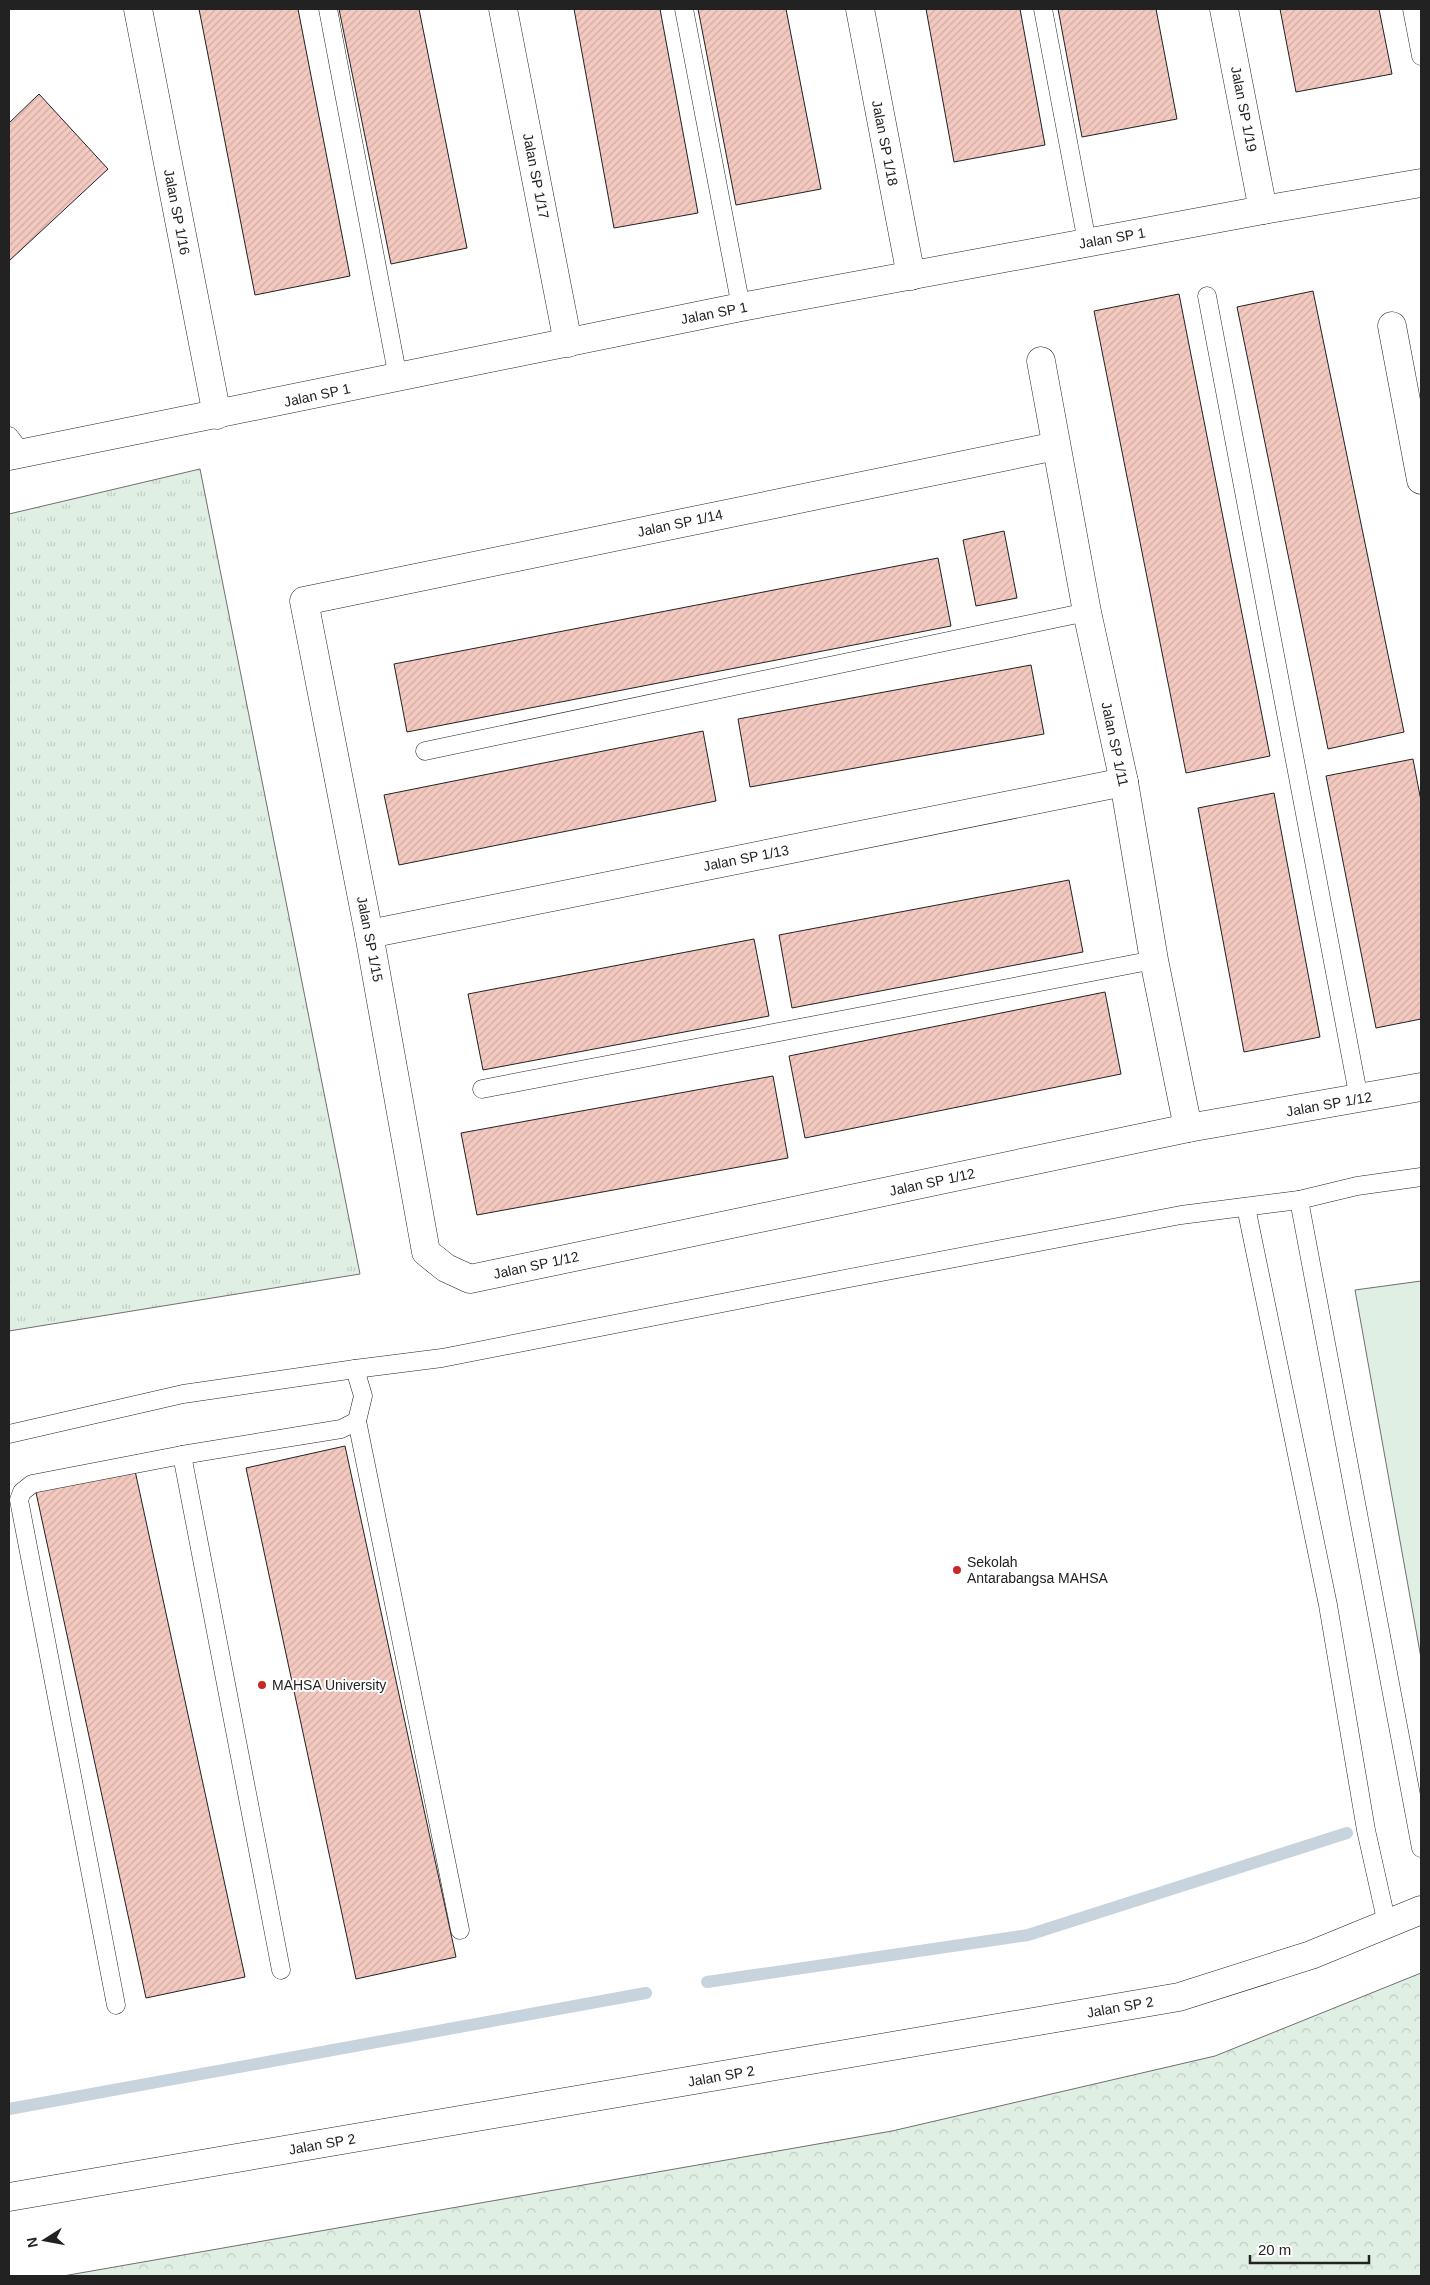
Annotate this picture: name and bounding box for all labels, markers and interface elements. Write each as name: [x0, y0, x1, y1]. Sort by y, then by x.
street label: Jalan SP 1/19: [1228, 65, 1260, 153]
street label: Jalan SP 1/18: [869, 99, 901, 187]
street label: Jalan SP 1/17: [520, 132, 552, 220]
street label: Jalan SP 1/16: [161, 168, 193, 256]
street label: Jalan SP 1: [1077, 224, 1147, 252]
street label: Jalan SP 1: [679, 299, 749, 327]
street label: Jalan SP 1: [282, 380, 352, 410]
street label: Jalan SP 1/14: [636, 506, 724, 540]
street label: Jalan SP 1/11: [1098, 700, 1132, 788]
street label: Jalan SP 1/13: [702, 842, 790, 874]
street label: Jalan SP 1/15: [354, 895, 386, 983]
street label: Jalan SP 1/12: [1285, 1089, 1373, 1119]
street label: Jalan SP 1/12: [888, 1165, 976, 1199]
street label: Jalan SP 1/12: [492, 1248, 580, 1282]
place label: Sekolah Antarabangsa MAHSA: [967, 1554, 1109, 1586]
marker: Sekolah Antarabangsa MAHSA: [951, 1564, 963, 1576]
place label: MAHSA University: [272, 1677, 386, 1693]
marker: MAHSA University: [256, 1679, 268, 1691]
street label: Jalan SP 2: [1085, 1993, 1155, 2021]
street label: Jalan SP 2: [686, 2062, 756, 2090]
street label: Jalan SP 2: [287, 2130, 357, 2158]
north arrow: [20, 2215, 70, 2265]
scale bar: [1250, 2232, 1369, 2264]
text: N: [23, 2236, 41, 2249]
text: 20 m: [1258, 2241, 1291, 2258]

